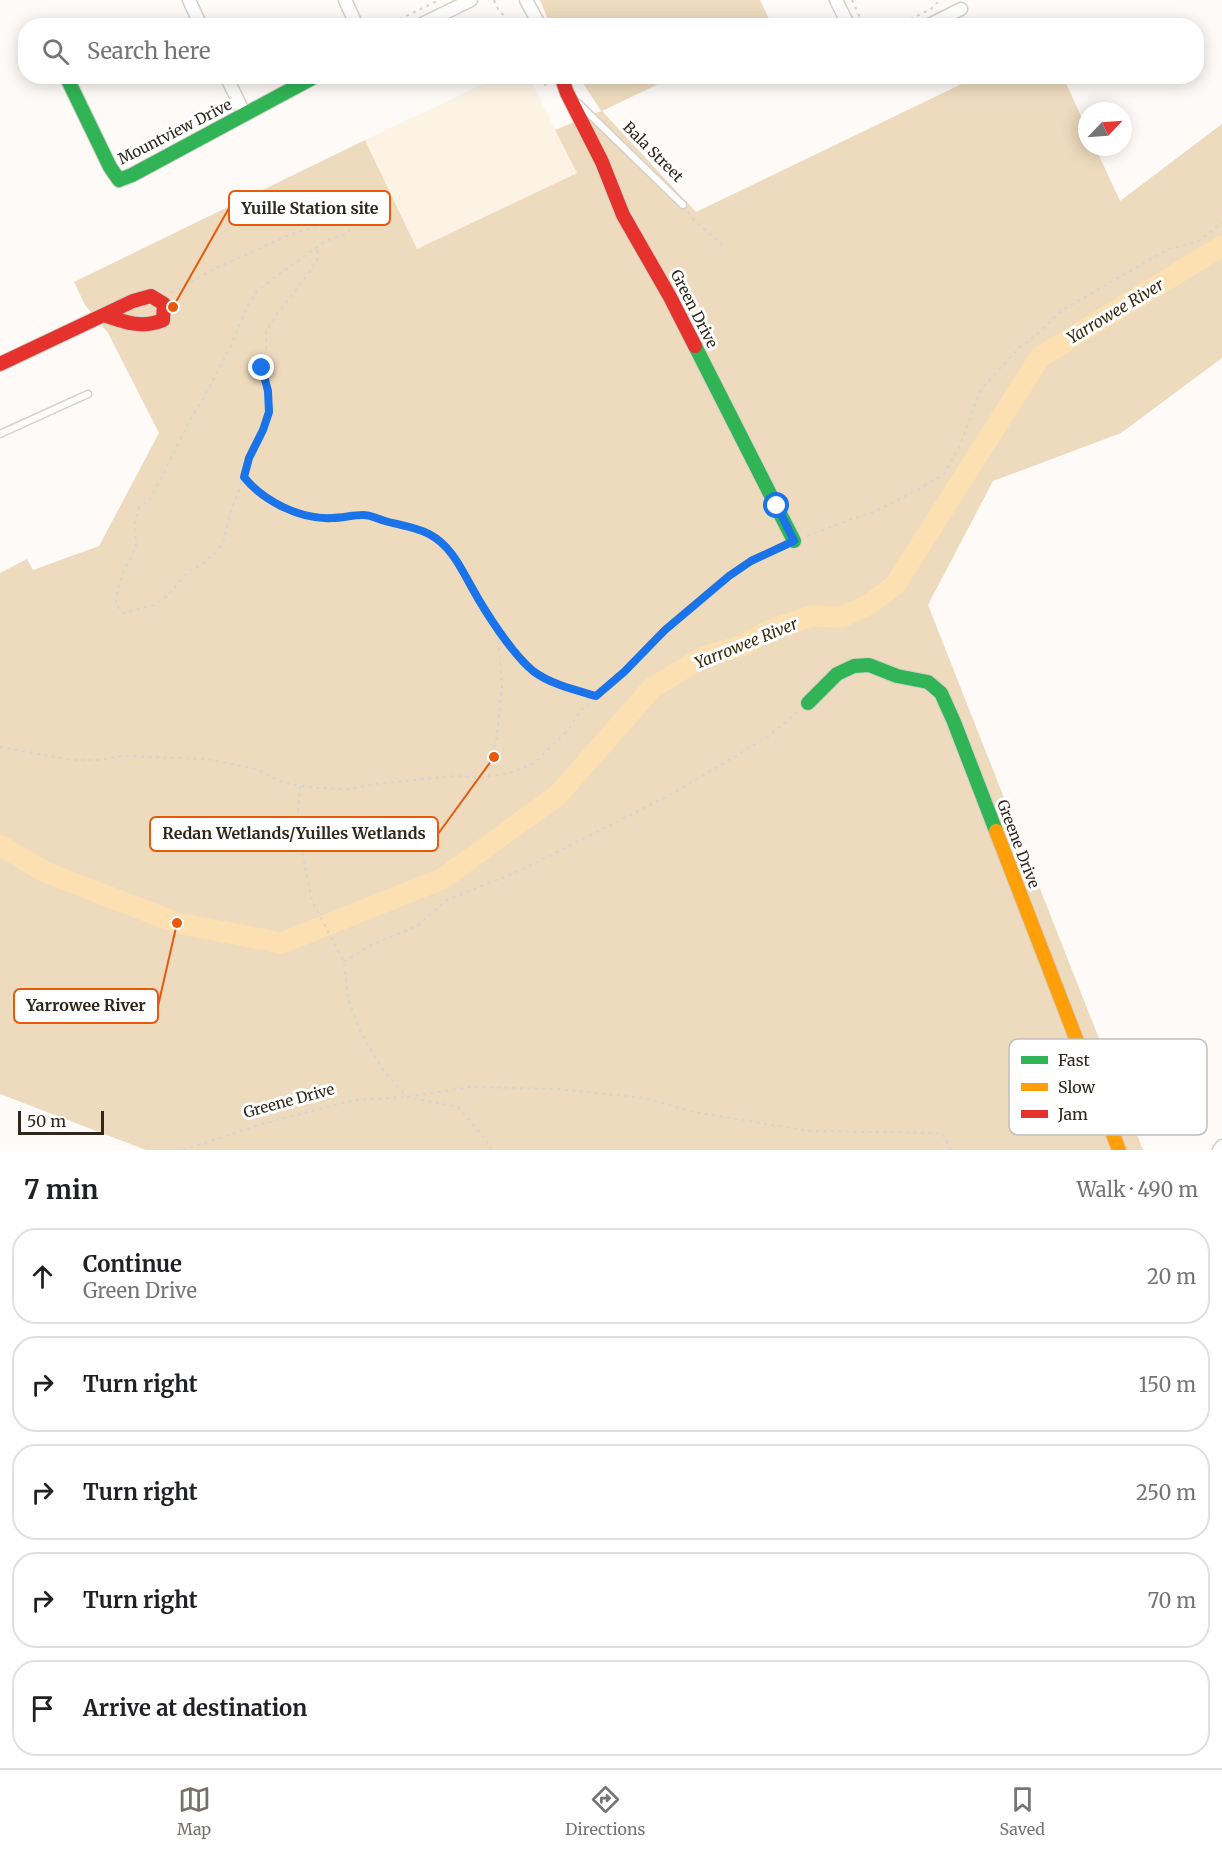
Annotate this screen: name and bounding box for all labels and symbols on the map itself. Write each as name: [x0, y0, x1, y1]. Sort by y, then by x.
street label: Mountview Drive: [115, 95, 235, 168]
north arrow: [1078, 102, 1132, 156]
street label: Bala Street: [619, 117, 688, 186]
callout: Yuille Station site: [229, 191, 390, 225]
text: Yuille Station site: [240, 198, 379, 218]
street label: Green Drive: [667, 266, 722, 351]
water label: Yarrowee River: [1063, 274, 1168, 348]
route end: [248, 354, 274, 380]
route start: [763, 492, 789, 518]
water label: Yarrowee River: [692, 613, 801, 673]
street label: Greene Drive: [993, 797, 1044, 891]
callout: Redan Wetlands/Yuilles Wetlands: [150, 817, 438, 851]
text: Redan Wetlands/Yuilles Wetlands: [162, 823, 426, 843]
callout: Yarrowee River: [14, 989, 158, 1023]
text: Yarrowee River: [25, 995, 146, 1015]
legend: [1009, 1039, 1207, 1135]
text: Fast: [1058, 1050, 1091, 1070]
text: Slow: [1058, 1077, 1096, 1097]
street label: Greene Drive: [241, 1079, 337, 1122]
text: Jam: [1057, 1104, 1088, 1124]
scale bar: [18, 1108, 104, 1136]

